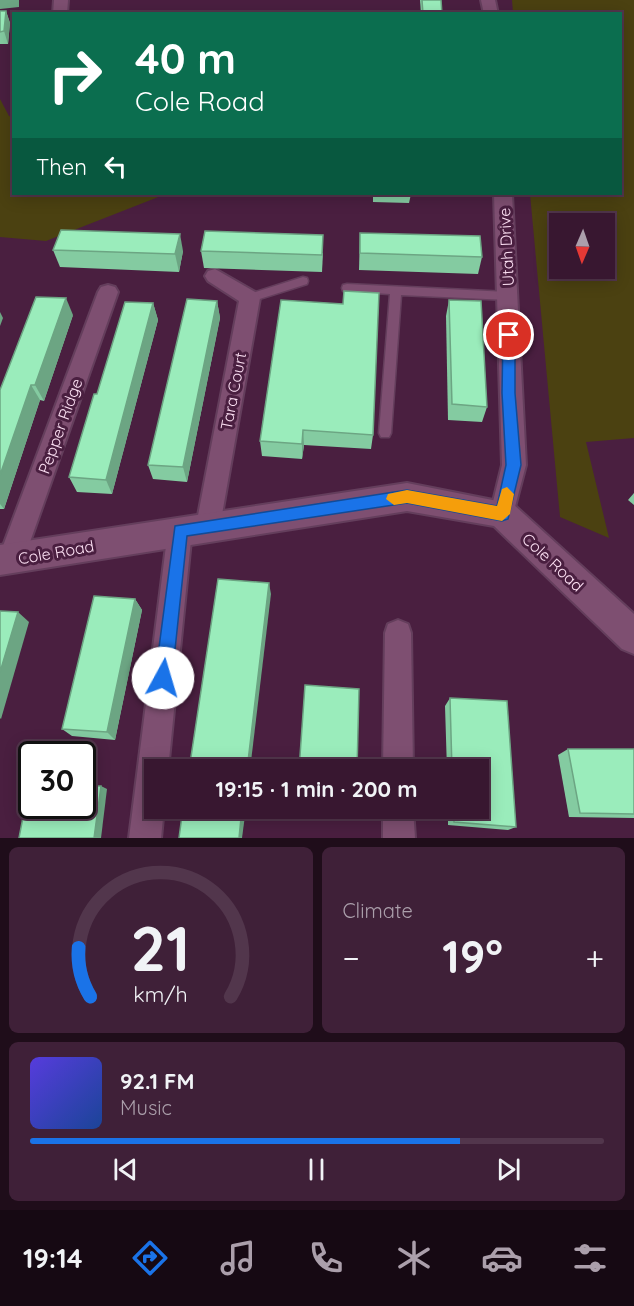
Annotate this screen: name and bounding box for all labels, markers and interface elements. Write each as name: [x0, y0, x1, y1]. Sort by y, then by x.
text: 40 m: [135, 32, 236, 85]
icon: right: [36, 36, 114, 114]
text: Cole Road: [135, 84, 265, 118]
icon: left: [99, 150, 132, 183]
text: Then: [36, 153, 87, 181]
street label: Utah Drive: [494, 207, 518, 287]
north arrow: [549, 213, 615, 279]
map controls: [549, 213, 615, 279]
pin: [483, 309, 534, 360]
icon: arrive: [492, 318, 525, 351]
street label: Tara Court: [216, 351, 250, 431]
street label: Pepper Ridge: [34, 376, 86, 476]
street label: Cole Road: [518, 529, 588, 595]
street label: Cole Road: [16, 535, 96, 569]
position arrow: [131, 646, 195, 710]
speed limit sign: 30: [18, 741, 96, 819]
text: 19:15 · 1 min · 200 m: [216, 775, 417, 803]
text: Climate: [343, 898, 413, 923]
text: 21: [131, 909, 191, 987]
text: 19°: [442, 928, 503, 984]
text: −: [343, 937, 360, 978]
text: +: [585, 937, 604, 978]
text: km/h: [134, 981, 188, 1007]
text: 92.1 FM: [120, 1067, 195, 1095]
text: Music: [120, 1095, 172, 1120]
icon: previous: [109, 1153, 142, 1186]
icon: pause: [300, 1153, 333, 1186]
icon: next: [492, 1153, 525, 1186]
icon: directions: [129, 1237, 171, 1279]
icon: music: [217, 1237, 259, 1279]
icon: phone: [305, 1237, 347, 1279]
icon: climate: [393, 1237, 435, 1279]
icon: car: [481, 1237, 523, 1279]
icon: filters: [569, 1237, 611, 1279]
text: 19:14: [23, 1241, 83, 1275]

